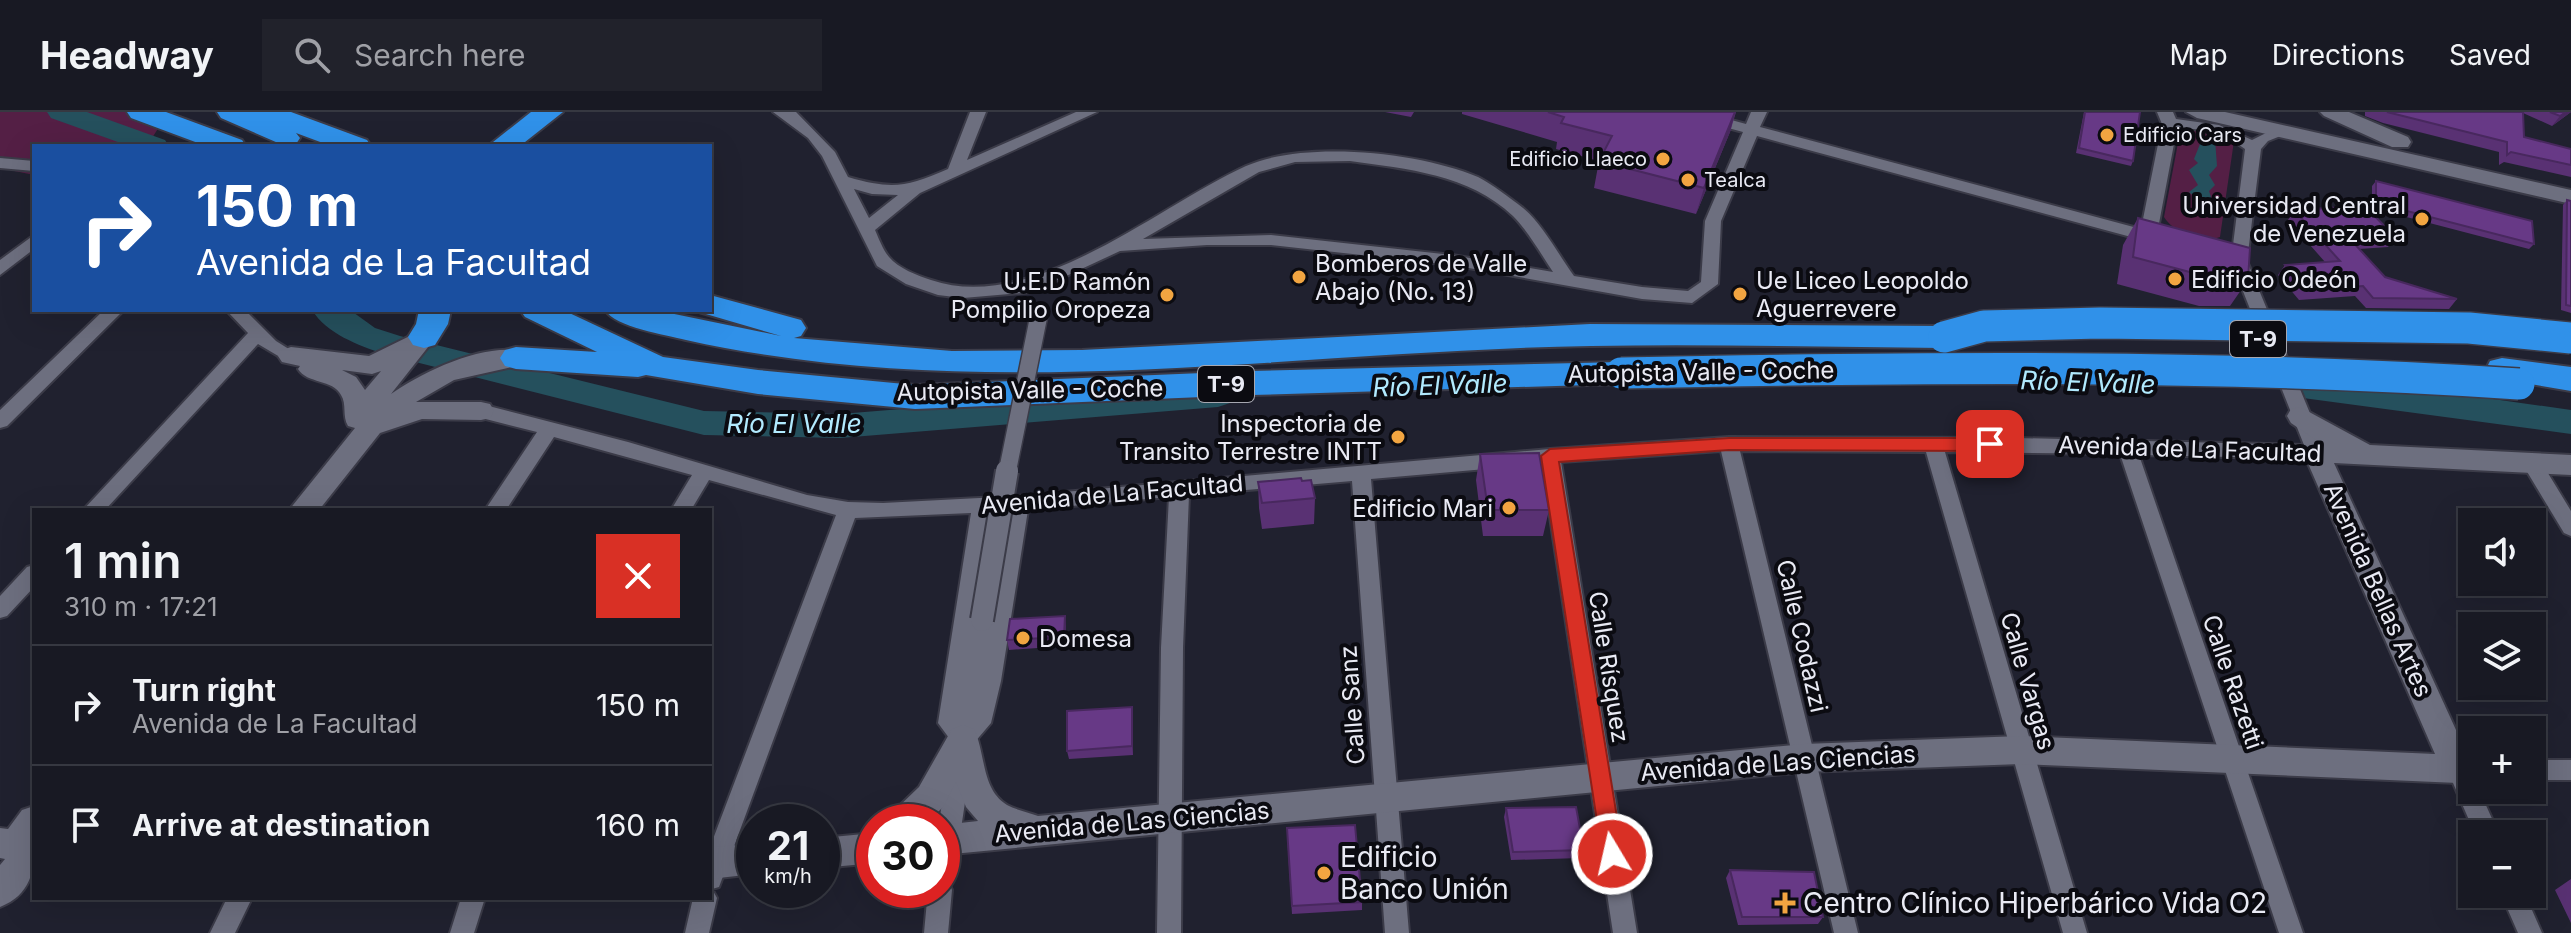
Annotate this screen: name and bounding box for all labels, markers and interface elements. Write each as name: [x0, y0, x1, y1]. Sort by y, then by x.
search box: [262, 19, 822, 91]
text: Headway: [40, 32, 214, 78]
icon: search: [290, 33, 334, 77]
text: Search here: [354, 37, 525, 73]
text: Map: [2169, 38, 2228, 72]
text: Directions: [2272, 38, 2405, 72]
text: Saved: [2449, 38, 2531, 72]
place label: Edificio Cars: [2123, 123, 2242, 147]
marker: Edificio Cars: [2098, 126, 2116, 144]
place label: Edificio Llaeco: [1509, 147, 1647, 171]
marker: Edificio Llaeco: [1654, 150, 1672, 168]
place label: Tealca: [1704, 168, 1766, 192]
marker: Tealca: [1679, 171, 1697, 189]
text: 150 m: [196, 172, 358, 240]
icon: right: [64, 176, 168, 280]
place label: Universidad Central de Venezuela: [2182, 191, 2406, 248]
marker: Universidad Central de Venezuela: [2413, 210, 2431, 228]
text: Avenida de La Facultad: [196, 240, 591, 284]
place label: Bomberos de Valle Abajo (No. 13): [1315, 249, 1527, 306]
place label: Edificio Odeón: [2191, 265, 2357, 294]
place label: Ue Liceo Leopoldo Aguerrevere: [1756, 266, 1969, 323]
place label: U.E.D Ramón Pompilio Oropeza: [951, 267, 1151, 324]
marker: Bomberos de Valle Abajo (No. 13): [1290, 268, 1308, 286]
marker: Edificio Odeón: [2166, 270, 2184, 288]
marker: Ue Liceo Leopoldo Aguerrevere: [1731, 285, 1749, 303]
marker: U.E.D Ramón Pompilio Oropeza: [1158, 286, 1176, 304]
road number: T-9: [2230, 321, 2286, 357]
street label: Autopista Valle - Coche: [1567, 355, 1835, 389]
water label: Río El Valle: [2020, 364, 2156, 400]
road number: T-9: [1198, 366, 1254, 402]
water label: Río El Valle: [1372, 367, 1508, 403]
street label: Autopista Valle - Coche: [896, 373, 1164, 407]
water label: Río El Valle: [726, 408, 862, 439]
place label: Inspectoria de Transito Terrestre INTT: [1119, 409, 1382, 466]
pin: [1956, 410, 2024, 478]
icon: arrive: [1968, 422, 2012, 466]
marker: Inspectoria de Transito Terrestre INTT: [1389, 428, 1407, 446]
street label: Avenida de La Facultad: [2058, 430, 2322, 468]
street label: Avenida de La Facultad: [980, 468, 1244, 520]
street label: Avenida Bellas Artes: [2318, 478, 2438, 702]
place label: Edificio Mari: [1352, 494, 1493, 523]
marker: Edificio Mari: [1500, 499, 1518, 517]
map controls: [2458, 508, 2546, 908]
button: sound: [2458, 508, 2546, 596]
text: 1 min: [64, 531, 182, 590]
button: close: [596, 534, 680, 618]
street label: Calle Codazzi: [1770, 557, 1834, 715]
street label: Calle Rísquez: [1583, 589, 1635, 745]
text: 310 m · 17:21: [64, 591, 218, 622]
street label: Calle Vargas: [1995, 609, 2061, 753]
street label: Calle Razetti: [2196, 611, 2270, 753]
button: layers: [2458, 612, 2546, 700]
place label: Domesa: [1039, 624, 1132, 653]
marker: Domesa: [1014, 629, 1032, 647]
street label: Calle Sanz: [1333, 644, 1371, 766]
text: Turn right: [132, 672, 276, 708]
icon: right: [64, 683, 108, 727]
text: 150 m: [596, 687, 680, 723]
text: Avenida de La Facultad: [132, 708, 417, 739]
button: +: [2458, 716, 2546, 804]
street label: Avenida de Las Ciencias: [1639, 739, 1917, 787]
street label: Avenida de Las Ciencias: [993, 796, 1271, 848]
icon: arrive: [64, 803, 108, 847]
speed limit sign: 30: [856, 804, 960, 908]
text: Arrive at destination: [132, 807, 430, 843]
text: 160 m: [596, 807, 680, 843]
position arrow: [1570, 812, 1654, 896]
button: −: [2458, 820, 2546, 908]
text: 21: [767, 821, 809, 870]
place label: Edificio Banco Unión: [1340, 840, 1509, 906]
text: km/h: [764, 864, 812, 888]
marker: Edificio Banco Unión: [1315, 864, 1333, 882]
place label: Centro Clínico Hiperbárico Vida O2: [1803, 886, 2267, 920]
marker: Centro Clínico Hiperbárico Vida O2: [1774, 892, 1796, 914]

